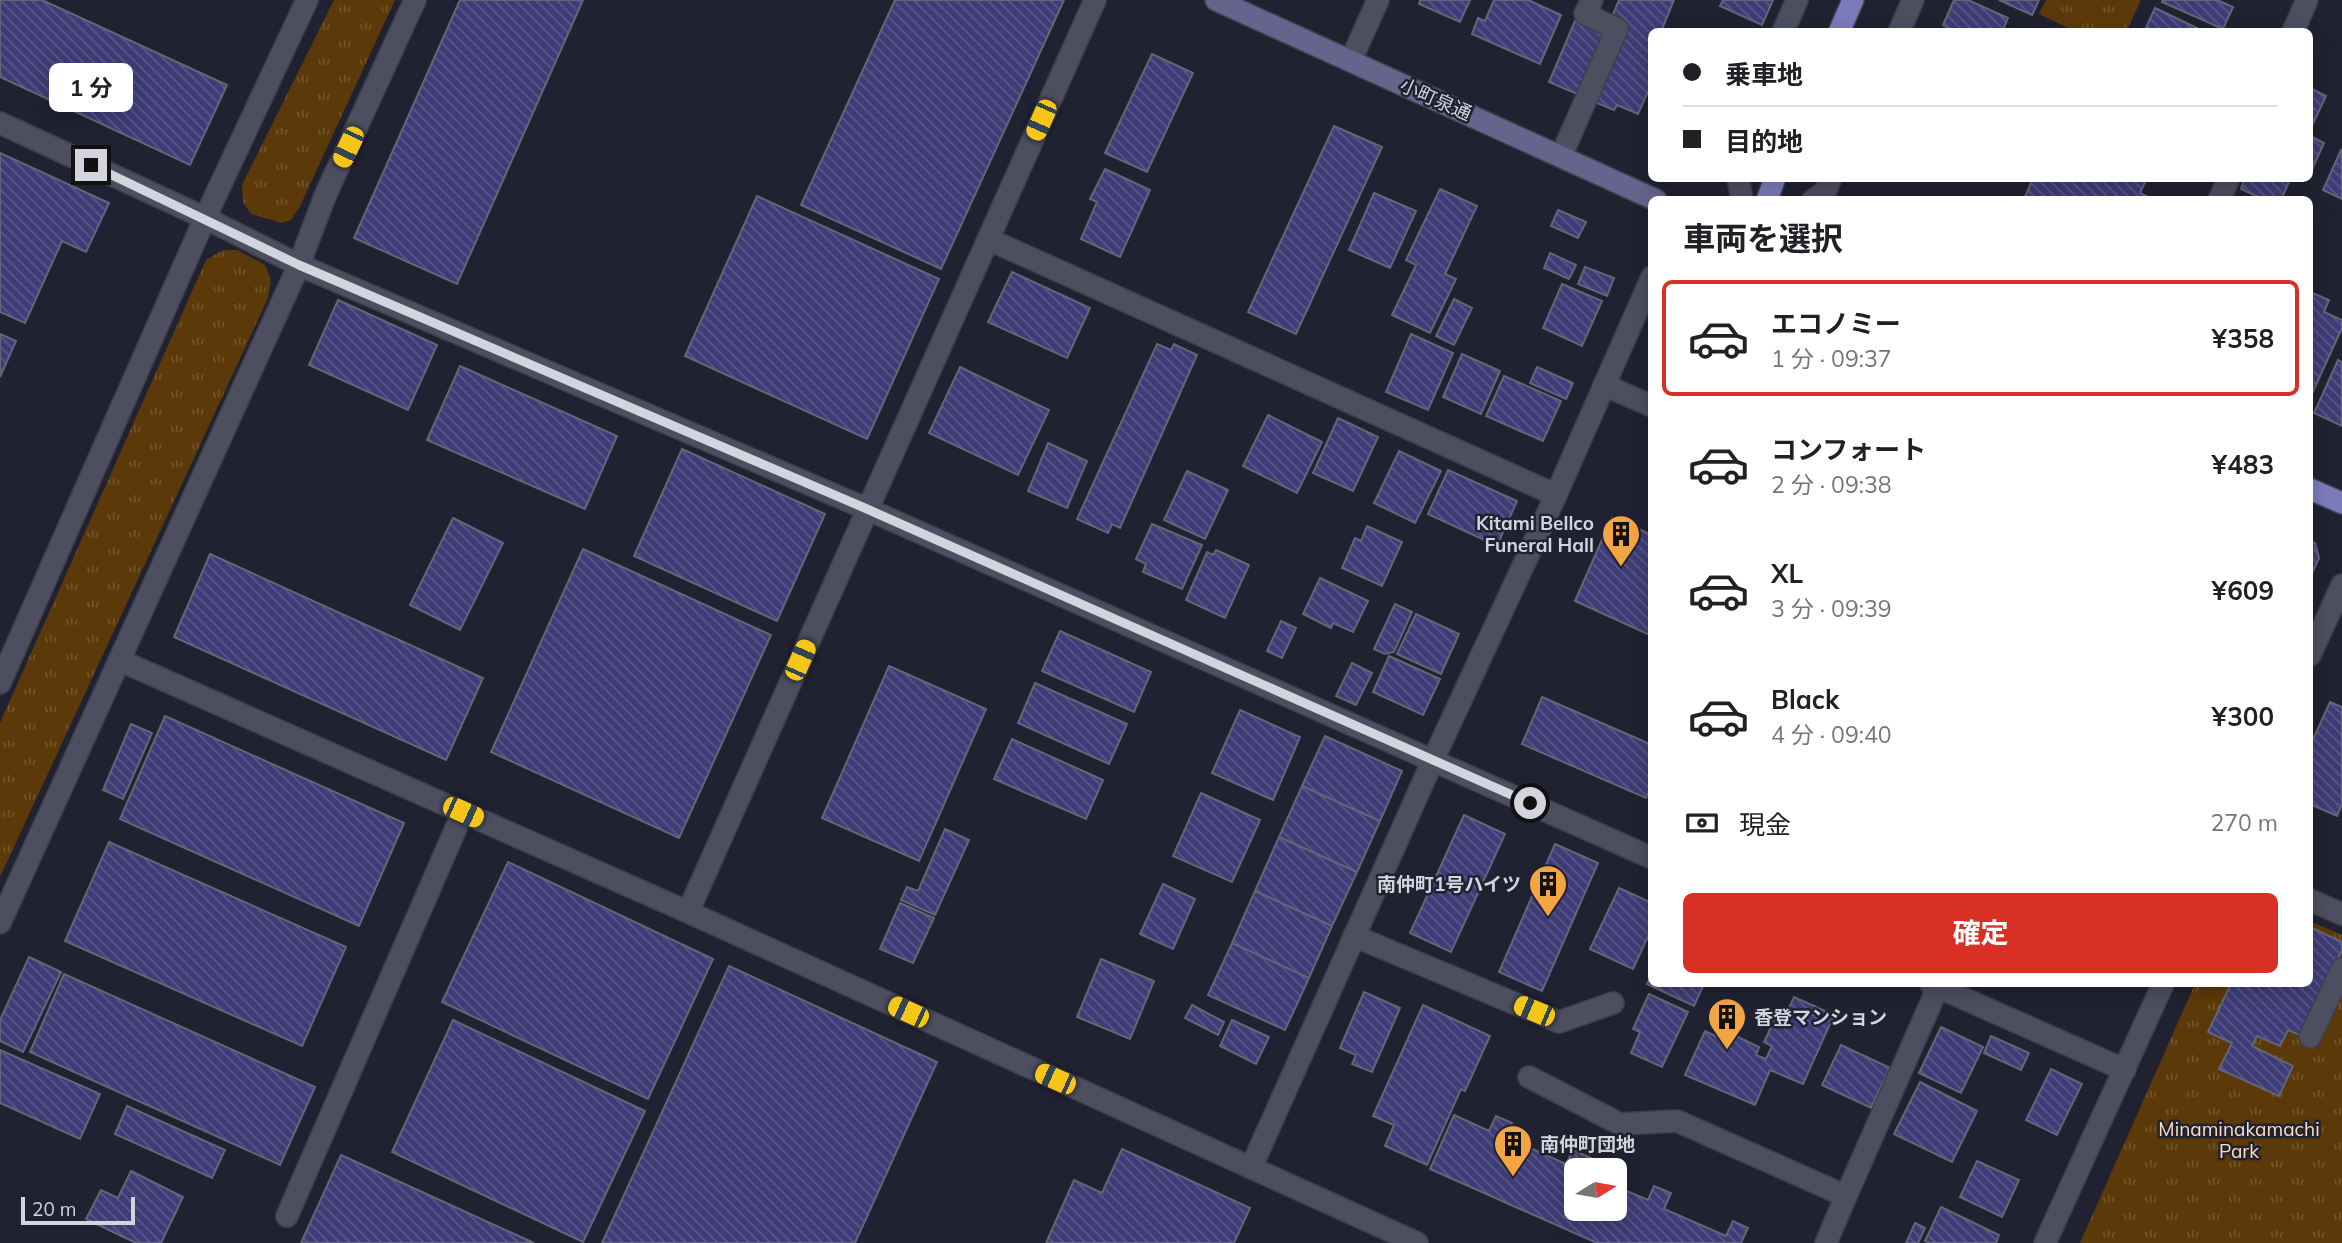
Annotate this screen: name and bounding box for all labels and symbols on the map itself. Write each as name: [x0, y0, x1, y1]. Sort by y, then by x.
callout: 1 分: [49, 64, 133, 113]
street label: 小町泉通: [1396, 73, 1476, 125]
car: [1023, 97, 1060, 143]
car: [330, 124, 367, 170]
route end: [75, 149, 107, 181]
place label: Kitami Bellco Funeral Hall: [1476, 511, 1594, 557]
building icon: Kitami Bellco Funeral Hall: [1600, 513, 1642, 568]
car: [782, 637, 819, 683]
route start: [1514, 787, 1546, 819]
car: [440, 794, 487, 830]
building icon: 南仲町1号ハイツ: [1527, 863, 1569, 918]
place label: 南仲町1号ハイツ: [1377, 872, 1521, 896]
car: [1511, 993, 1558, 1029]
car: [885, 994, 932, 1030]
building icon: 香登マンション: [1706, 996, 1748, 1051]
place label: 香登マンション: [1754, 1005, 1887, 1029]
car: [1032, 1061, 1079, 1097]
park label: Minaminakamachi Park: [2158, 1117, 2320, 1163]
building icon: 南仲町団地: [1492, 1123, 1534, 1178]
place label: 南仲町団地: [1540, 1132, 1635, 1156]
north arrow: [1564, 1158, 1628, 1222]
scale bar: [21, 1194, 135, 1226]

